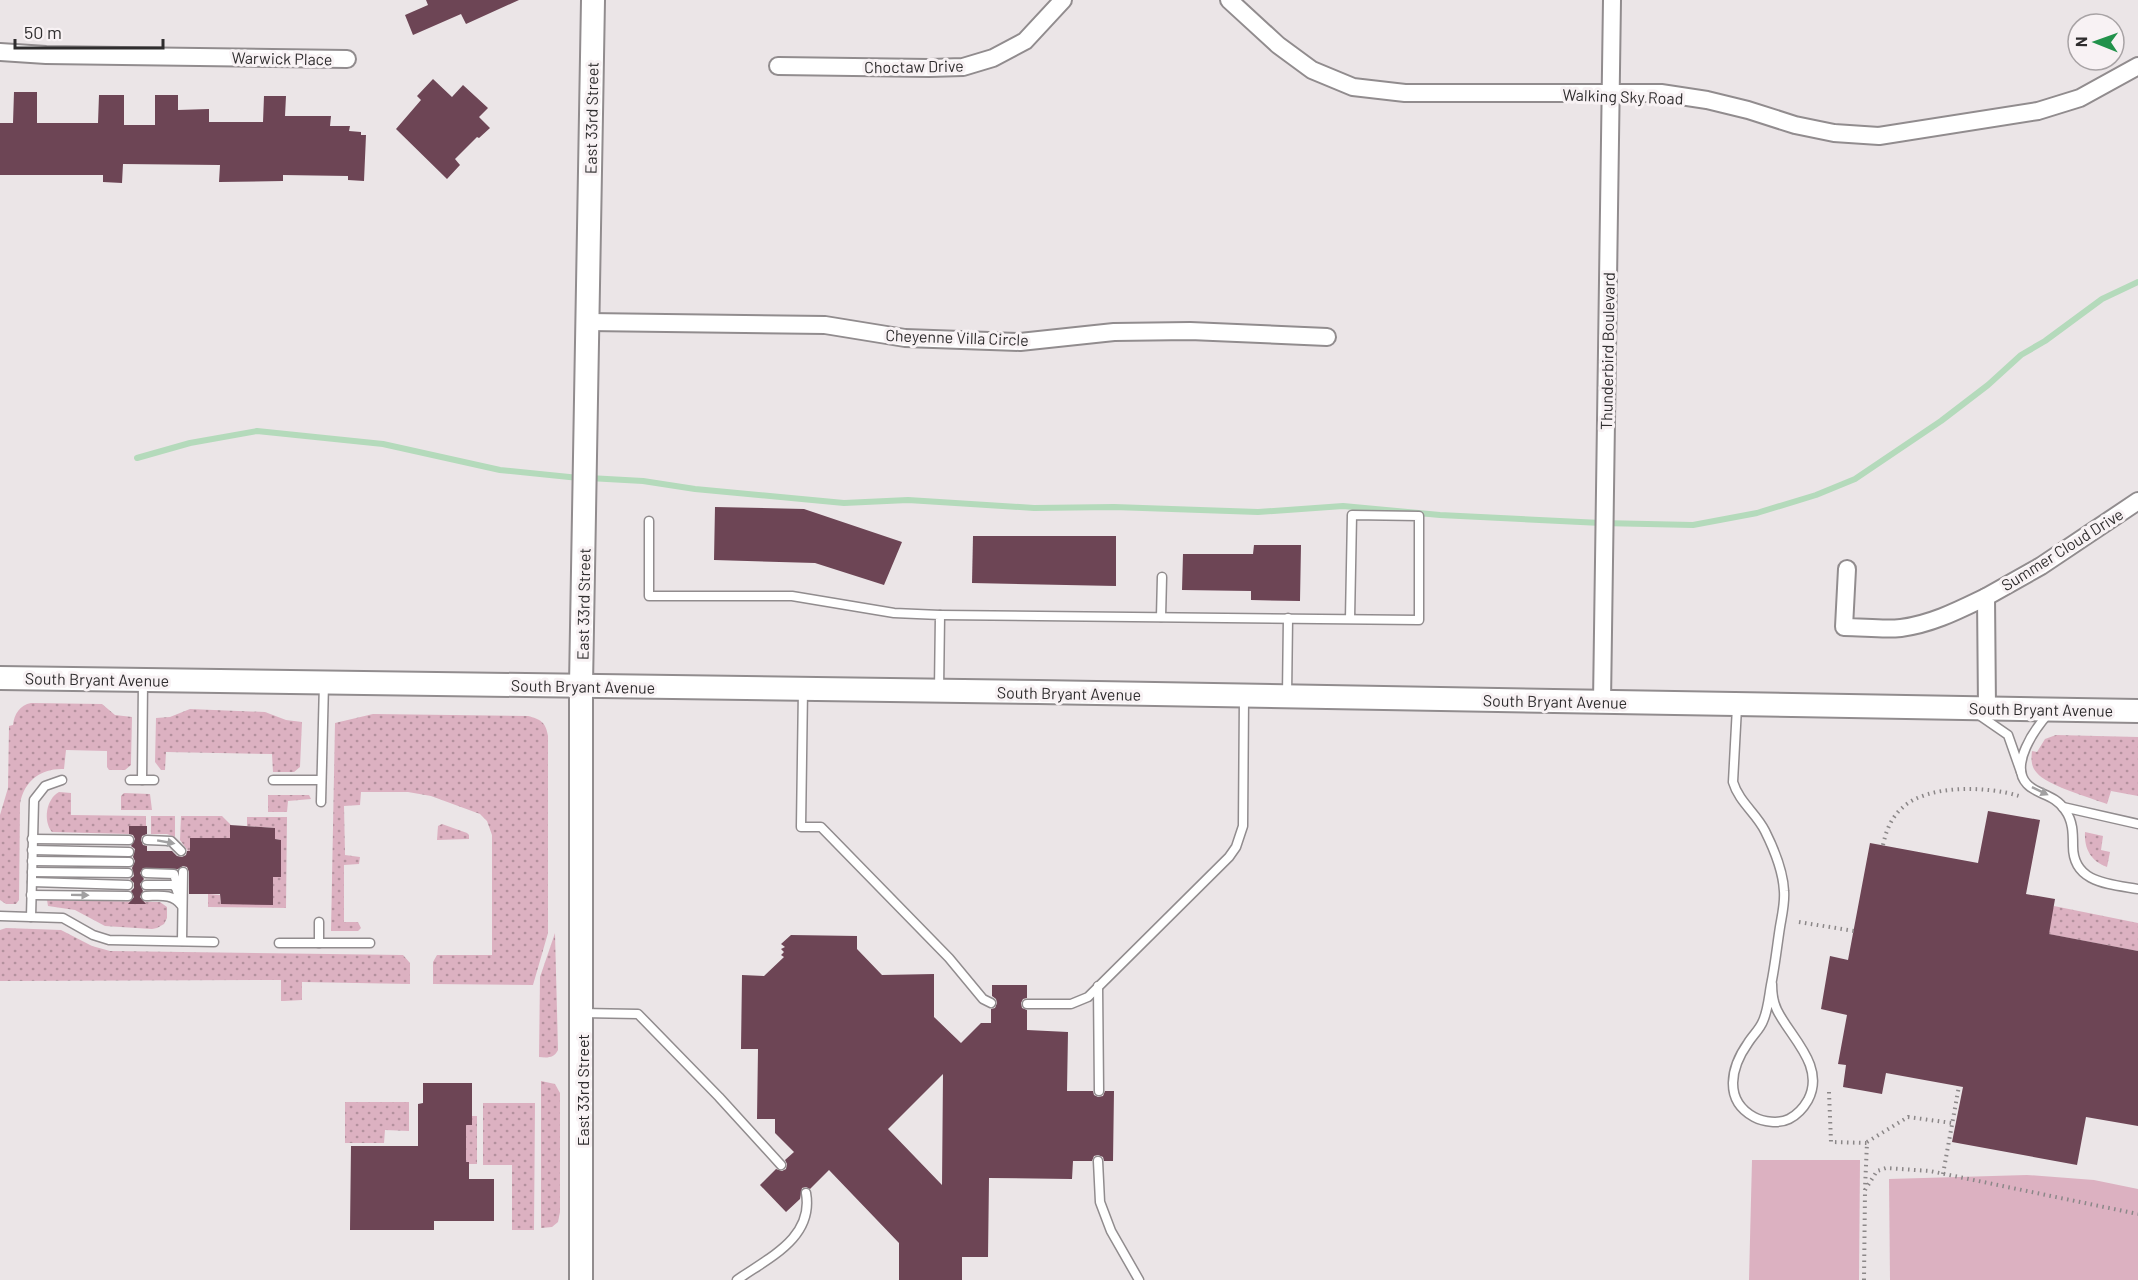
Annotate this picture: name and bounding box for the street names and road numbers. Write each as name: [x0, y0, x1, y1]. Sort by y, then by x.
street label: Warwick Place: [231, 48, 333, 68]
street label: Choctaw Drive: [864, 56, 964, 76]
street label: East 33rd Street: [581, 62, 601, 174]
street label: Walking Sky Road: [1562, 84, 1684, 108]
street label: Thunderbird Boulevard: [1596, 272, 1618, 430]
street label: Cheyenne Villa Circle: [885, 325, 1029, 349]
street label: Summer Cloud Drive: [1998, 504, 2126, 594]
street label: East 33rd Street: [573, 548, 593, 660]
street label: South Bryant Avenue: [25, 668, 169, 690]
street label: South Bryant Avenue: [511, 675, 655, 697]
street label: South Bryant Avenue: [997, 682, 1141, 704]
street label: South Bryant Avenue: [1483, 690, 1627, 712]
street label: South Bryant Avenue: [1969, 698, 2113, 720]
street label: East 33rd Street: [573, 1034, 592, 1146]

